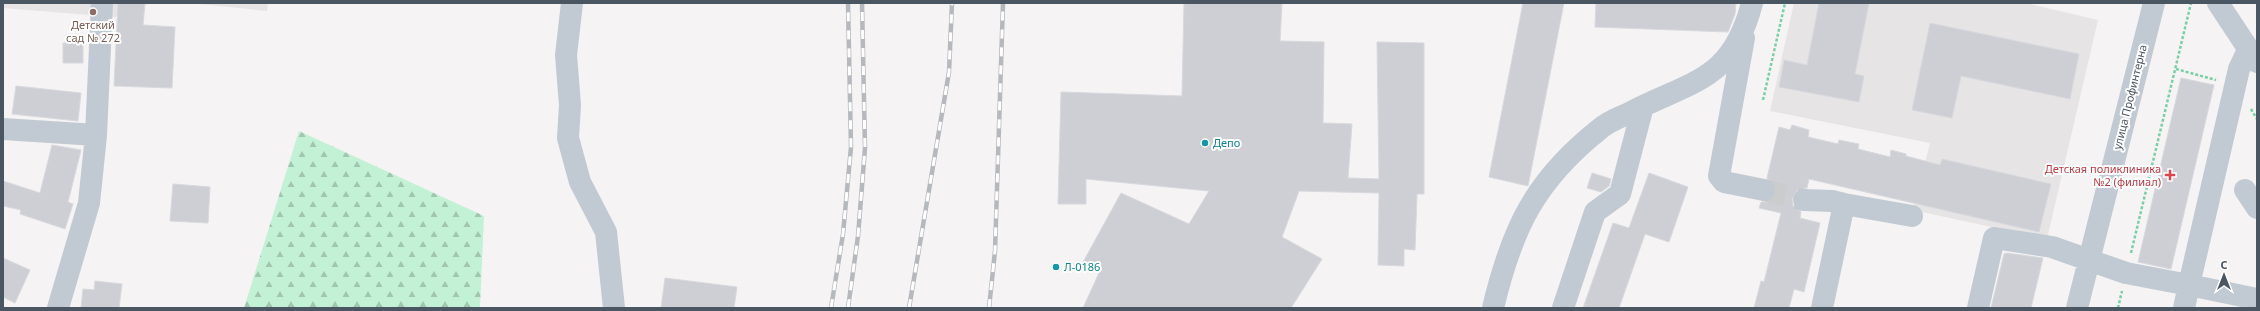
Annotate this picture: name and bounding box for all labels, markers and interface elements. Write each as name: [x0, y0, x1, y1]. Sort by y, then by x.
marker: Детский сад № 272: [88, 7, 98, 17]
place label: Детский сад № 272: [66, 17, 120, 45]
street label: улица Профинтерна: [2109, 43, 2150, 151]
place label: Депо: [1213, 135, 1240, 150]
marker: Депо: [1200, 138, 1210, 148]
place label: Детская поликлиника №2 (филиал): [2045, 161, 2161, 189]
marker: Детская поликлиника №2 (филиал): [2164, 169, 2176, 181]
north arrow: [2204, 255, 2244, 295]
text: С: [2220, 257, 2228, 272]
place label: Л-0186: [1064, 259, 1100, 274]
marker: Л-0186: [1051, 262, 1061, 272]

